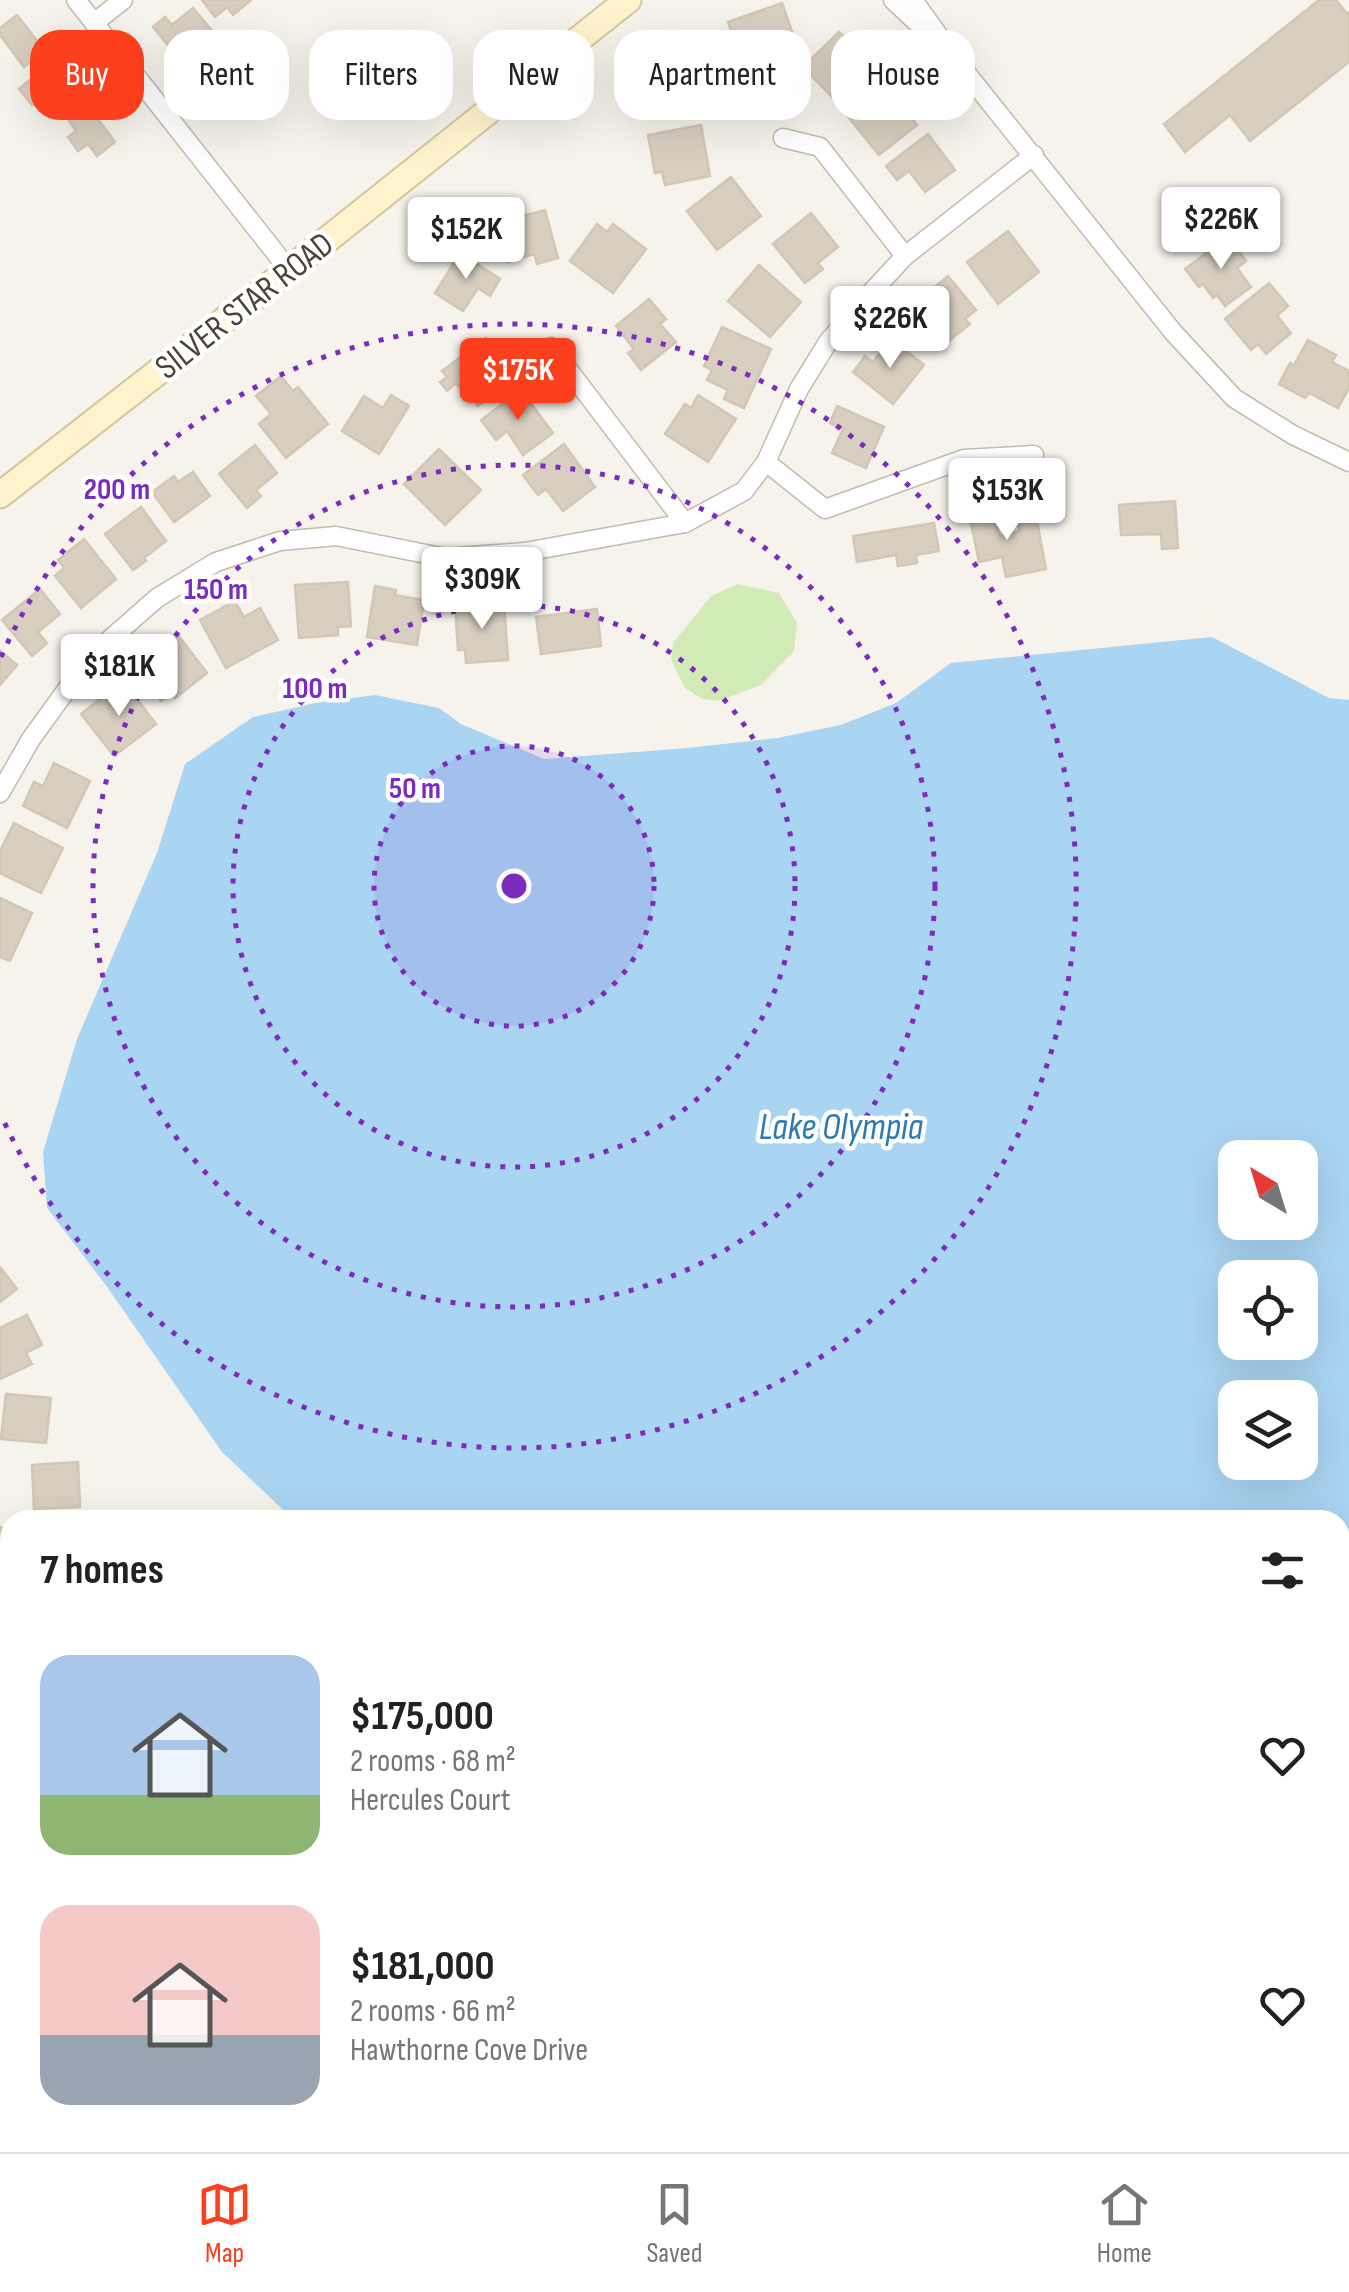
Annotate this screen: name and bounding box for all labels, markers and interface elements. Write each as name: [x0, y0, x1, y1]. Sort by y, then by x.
chip: Buy: [30, 30, 144, 120]
chip: Rent: [164, 30, 289, 120]
chip: Filters: [309, 30, 453, 120]
chip: New: [473, 30, 594, 120]
chip: Apartment: [614, 30, 811, 120]
chip: House: [831, 30, 975, 120]
pin: $226K: [1151, 187, 1291, 272]
pin: $152K: [396, 197, 536, 282]
text: $226K: [1183, 200, 1259, 239]
text: $152K: [430, 210, 502, 249]
street label: SILVER STAR ROAD: [147, 223, 343, 389]
pin: $226K: [820, 286, 960, 371]
text: $226K: [852, 299, 928, 338]
pin: $175K: [448, 338, 588, 423]
text: $175K: [482, 351, 554, 390]
pin: $153K: [937, 458, 1077, 543]
text: $153K: [970, 471, 1044, 510]
text: 200 m: [84, 472, 150, 508]
pin: $309K: [412, 547, 552, 632]
text: $309K: [444, 560, 520, 599]
text: 150 m: [184, 572, 248, 608]
pin: $181K: [49, 634, 189, 719]
text: $181K: [83, 647, 155, 686]
text: 100 m: [283, 671, 347, 707]
text: 50 m: [389, 771, 441, 807]
centre of rings: [496, 868, 532, 904]
water label: Lake Olympia: [759, 1105, 923, 1150]
north arrow: [1218, 1140, 1318, 1240]
map controls: [1218, 1140, 1318, 1480]
button: locate: [1218, 1260, 1318, 1360]
button: layers: [1218, 1380, 1318, 1480]
icon: filters: [1255, 1543, 1310, 1598]
text: 7 homes: [40, 1545, 164, 1596]
text: $175,000: [350, 1691, 494, 1742]
icon: home: [120, 1695, 240, 1815]
icon: heart: [1255, 1728, 1310, 1783]
text: 2 rooms · 68 m²: [350, 1742, 516, 1781]
text: Hercules Court: [350, 1781, 511, 1820]
text: $181,000: [350, 1941, 495, 1992]
icon: home: [120, 1945, 240, 2065]
icon: heart: [1255, 1978, 1310, 2033]
text: 2 rooms · 66 m²: [350, 1992, 516, 2031]
text: Hawthorne Cove Drive: [350, 2031, 588, 2070]
tab: Map: [197, 2177, 252, 2270]
tab: Saved: [646, 2177, 703, 2270]
tab: Home: [1097, 2177, 1152, 2270]

